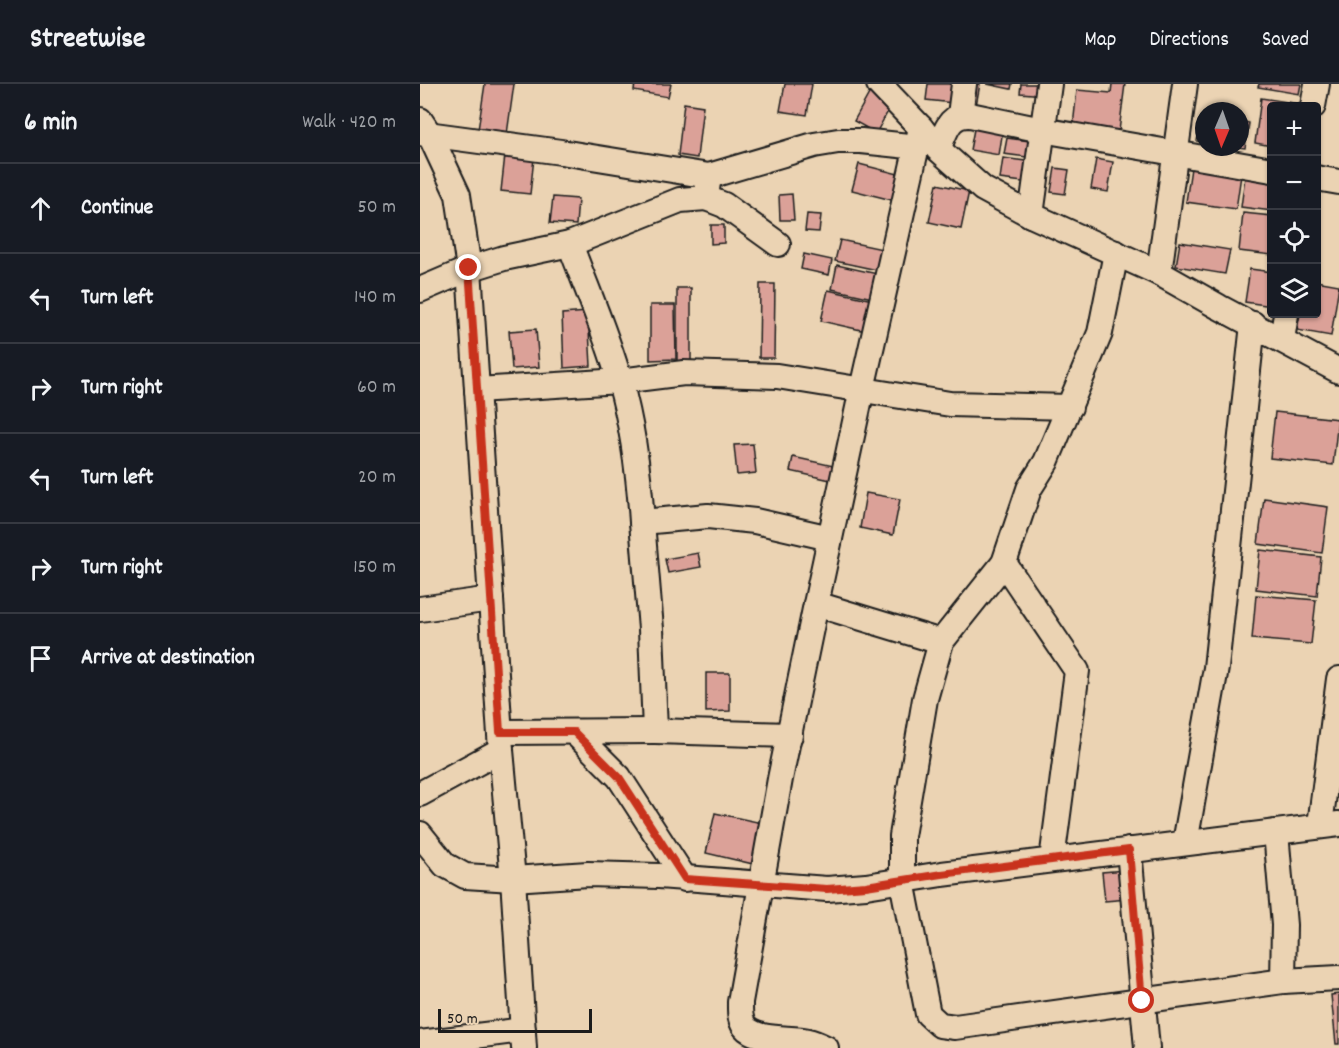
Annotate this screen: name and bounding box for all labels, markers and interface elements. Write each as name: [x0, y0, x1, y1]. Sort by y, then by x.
text: Streetwise: [30, 21, 145, 61]
text: Map: [1085, 26, 1116, 56]
text: Directions: [1149, 26, 1229, 56]
text: Saved: [1262, 26, 1309, 56]
north arrow: [1195, 102, 1249, 156]
map controls: [1267, 102, 1321, 318]
button: +: [1267, 102, 1321, 156]
text: 6 min: [24, 105, 77, 142]
text: Walk · 420 m: [302, 109, 396, 137]
button: −: [1267, 156, 1321, 210]
icon: ahead: [24, 192, 57, 225]
text: Continue: [81, 193, 153, 224]
text: 50 m: [358, 194, 396, 222]
button: locate: [1267, 210, 1321, 264]
route end: [455, 254, 481, 280]
button: layers: [1267, 264, 1321, 318]
icon: left: [24, 282, 57, 315]
text: Turn left: [81, 283, 153, 314]
text: 140 m: [354, 284, 396, 312]
icon: right: [24, 372, 57, 405]
text: Turn right: [81, 373, 163, 404]
text: 60 m: [357, 374, 396, 402]
icon: left: [24, 462, 57, 495]
text: Turn left: [81, 463, 153, 494]
text: 20 m: [358, 464, 396, 492]
icon: right: [24, 552, 57, 585]
text: Turn right: [81, 553, 163, 584]
text: 150 m: [353, 554, 396, 582]
icon: arrive: [24, 642, 57, 675]
text: Arrive at destination: [81, 643, 255, 674]
route start: [1128, 987, 1154, 1013]
scale bar: [438, 1006, 592, 1034]
text: 50 m: [447, 1008, 478, 1031]

